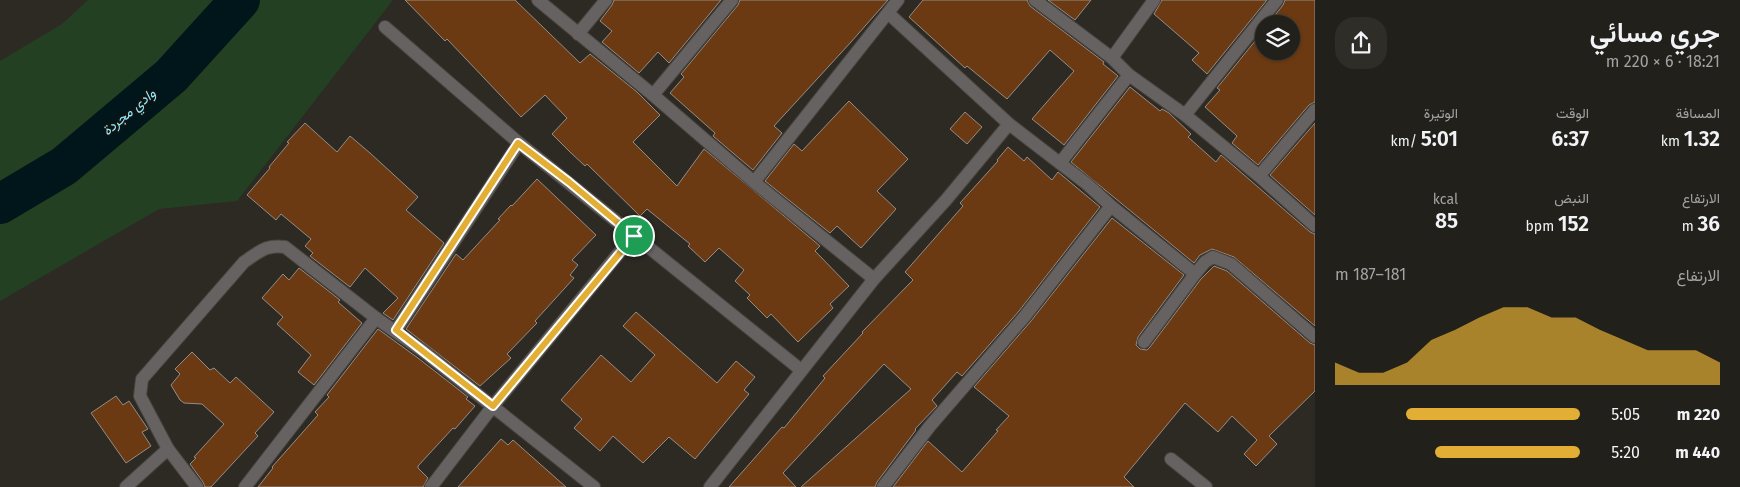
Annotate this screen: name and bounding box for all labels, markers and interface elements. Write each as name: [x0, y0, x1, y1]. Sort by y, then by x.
map controls: [1255, 15, 1300, 60]
button: layers: [1255, 15, 1300, 60]
text: جري مسائي: [1589, 16, 1720, 49]
button: share: [1335, 17, 1387, 69]
text: 18:21 · 6 × 220 m: [1606, 52, 1720, 71]
water label: وادي مجردة: [99, 84, 162, 141]
text: الوتيرة: [1424, 105, 1458, 122]
text: الوقت: [1556, 105, 1589, 122]
text: المسافة: [1676, 105, 1720, 122]
text: 5:01: [1421, 126, 1458, 152]
text: 6:37: [1552, 126, 1589, 152]
text: 1.32: [1684, 126, 1720, 152]
text: /km: [1390, 133, 1421, 150]
text: km: [1661, 133, 1684, 150]
text: النبض: [1554, 190, 1589, 207]
text: الارتفاع: [1682, 190, 1720, 207]
text: kcal: [1433, 191, 1458, 208]
text: 85: [1435, 208, 1458, 234]
text: 152: [1558, 211, 1589, 237]
text: 36: [1698, 211, 1720, 237]
pin: [613, 215, 655, 257]
text: bpm: [1526, 218, 1558, 235]
text: m: [1682, 218, 1698, 235]
icon: arrive: [620, 222, 648, 250]
text: 181–187 m: [1335, 265, 1406, 284]
text: الارتفاع: [1677, 266, 1720, 285]
text: 5:05: [1611, 405, 1640, 424]
text: 220 m: [1677, 405, 1720, 424]
text: 5:20: [1611, 443, 1640, 462]
text: 440 m: [1675, 443, 1720, 462]

